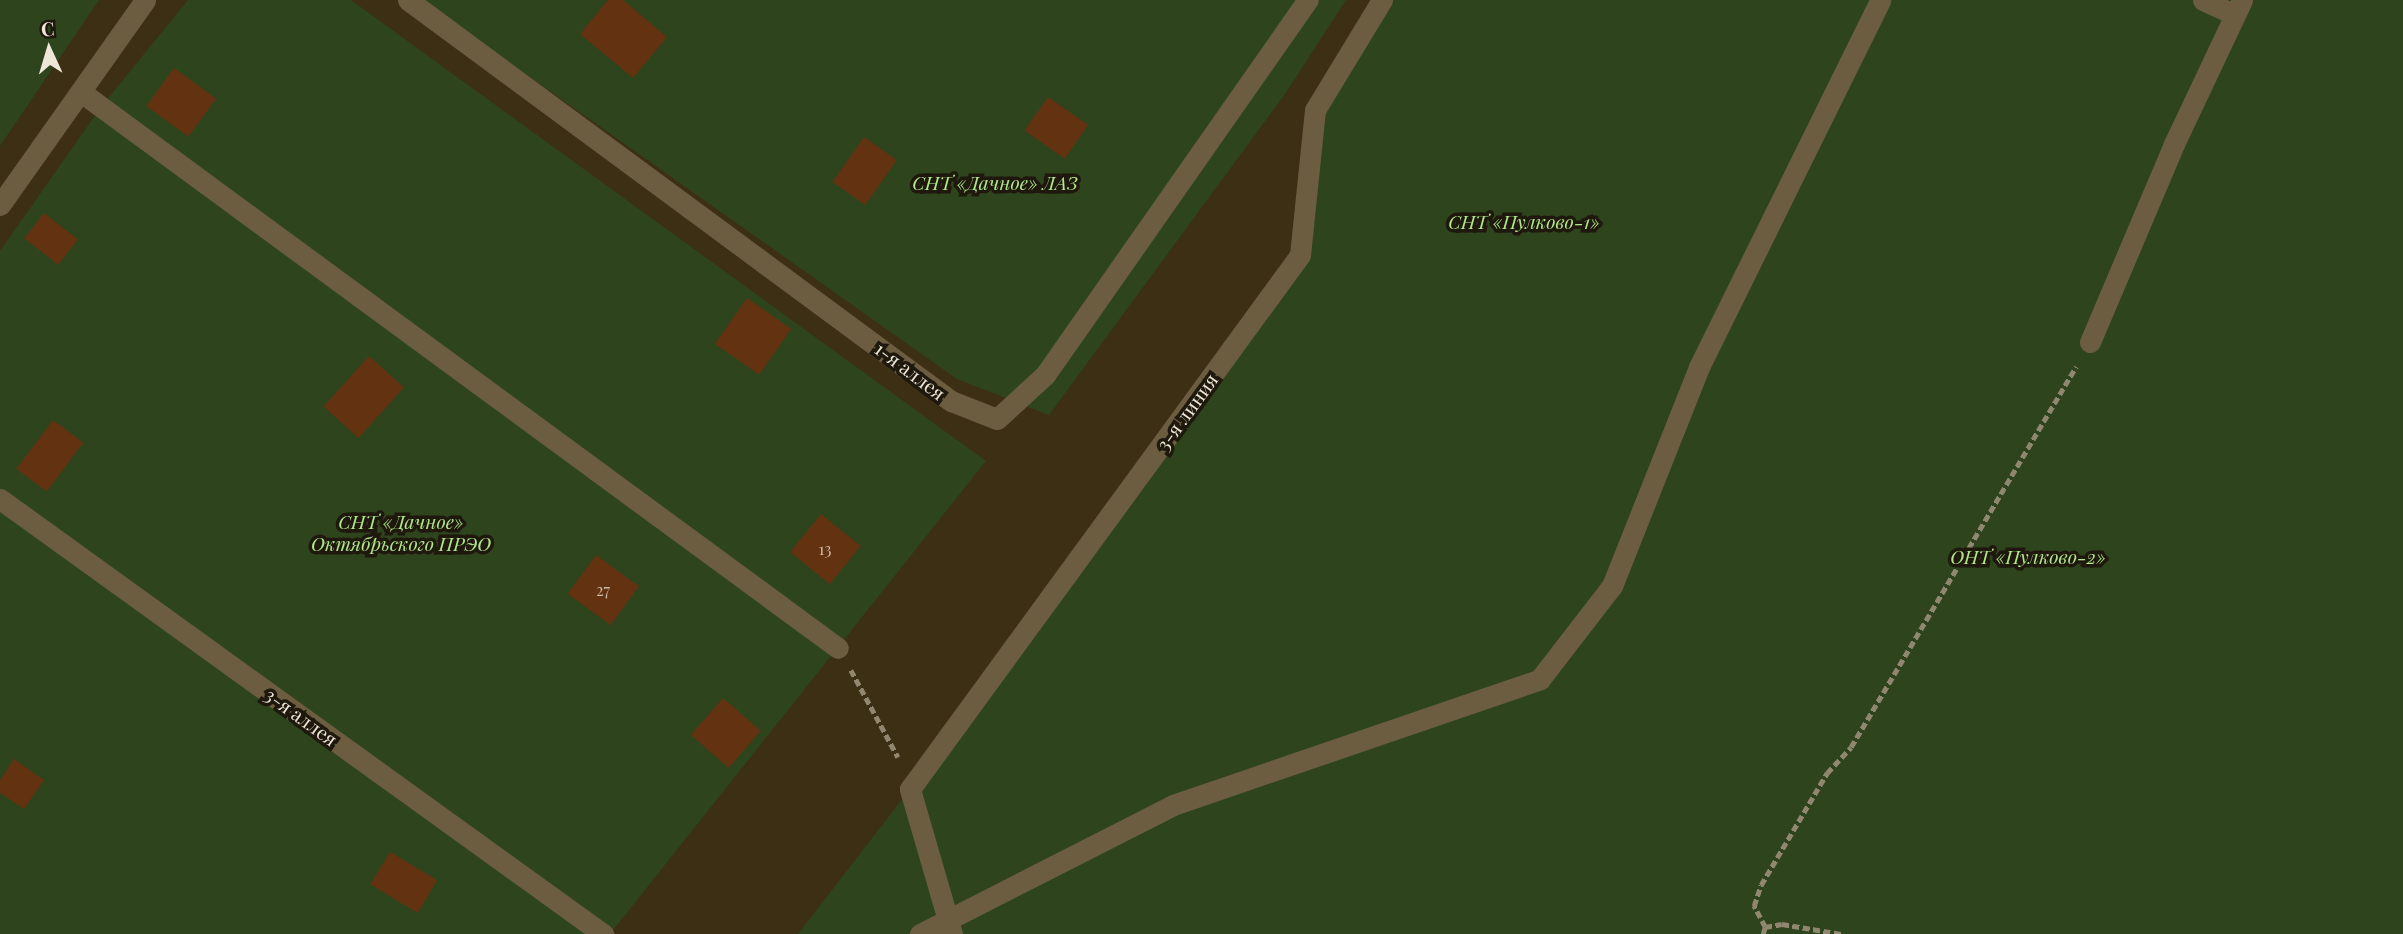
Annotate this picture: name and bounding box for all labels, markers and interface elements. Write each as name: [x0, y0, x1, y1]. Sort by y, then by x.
north arrow: [14, 14, 84, 84]
text: С: [40, 15, 55, 41]
park label: СНТ «Дачное» ЛАЗ: [912, 172, 1078, 194]
park label: СНТ «Пулково-1»: [1448, 211, 1600, 233]
street label: 1-я аллея: [870, 337, 950, 405]
street label: 3-я линия: [1152, 369, 1222, 455]
park label: СНТ «Дачное» Октябрьского ПРЭО: [311, 511, 491, 555]
house number: 13: [819, 539, 831, 559]
park label: ОНТ «Пулково-2»: [1950, 546, 2106, 568]
house number: 27: [596, 580, 610, 600]
street label: 3-я аллея: [260, 683, 342, 751]

